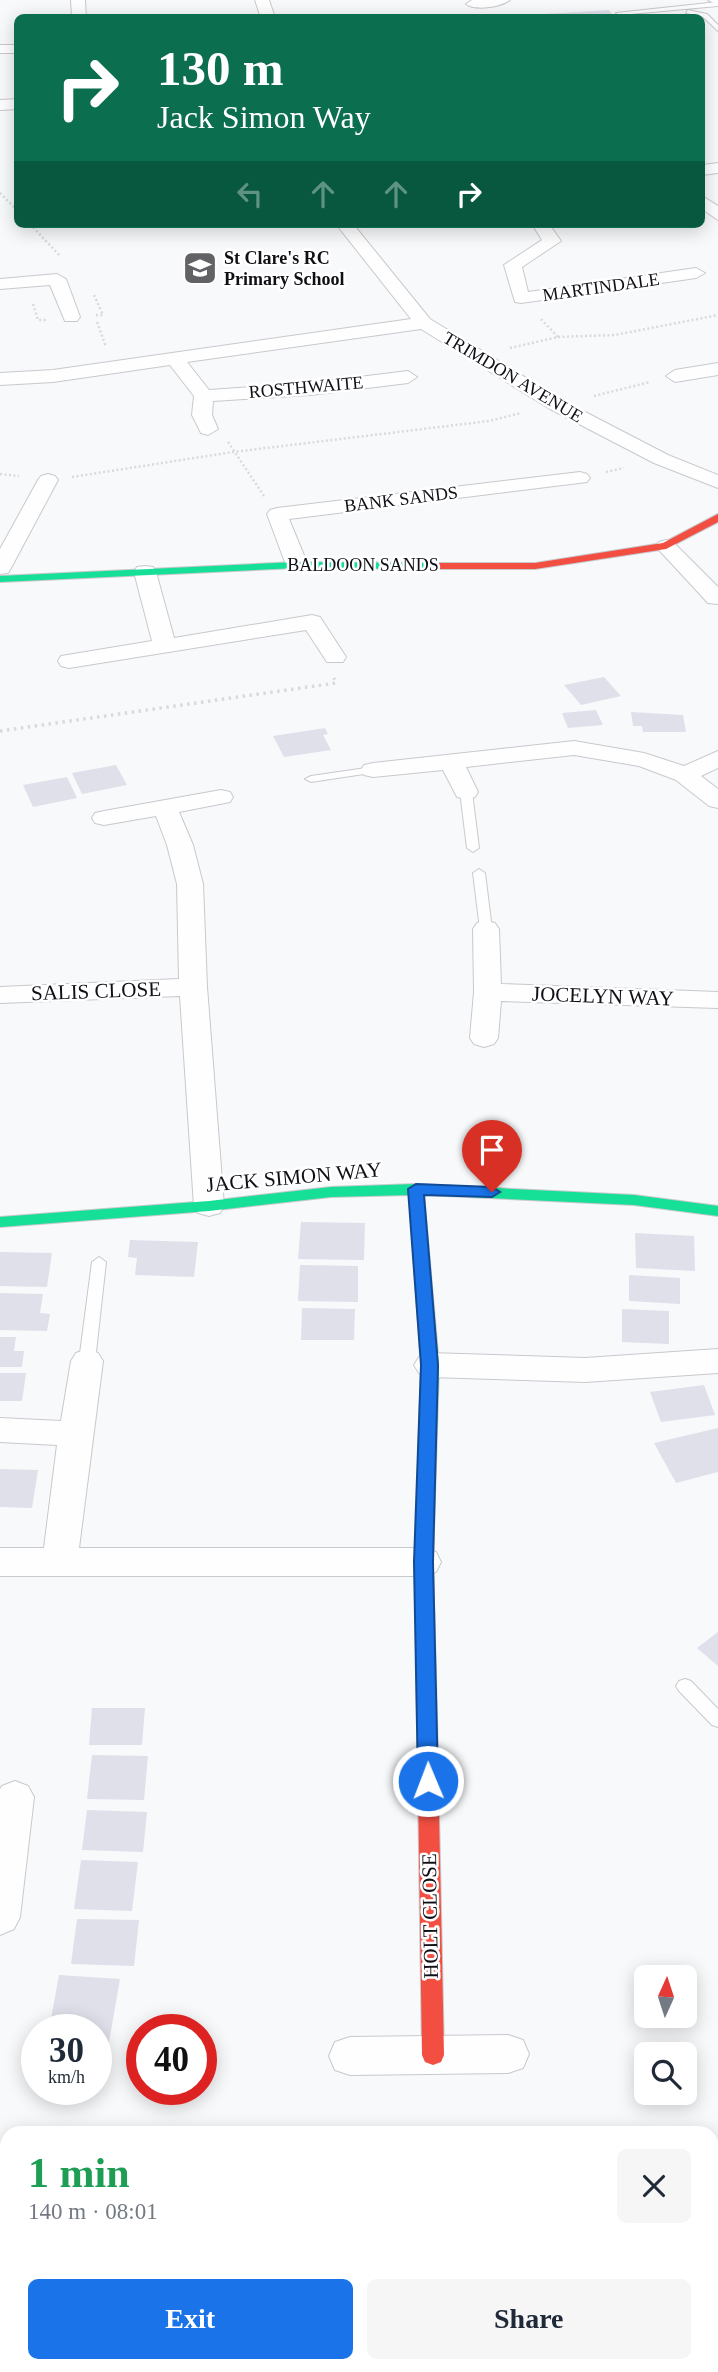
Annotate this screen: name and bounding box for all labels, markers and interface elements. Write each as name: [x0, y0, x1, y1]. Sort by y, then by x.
text: 130 m: [157, 41, 284, 96]
icon: right: [42, 42, 133, 133]
text: Jack Simon Way: [157, 99, 371, 135]
icon: left: [231, 175, 269, 213]
icon: ahead: [304, 175, 342, 213]
icon: ahead: [377, 175, 415, 213]
icon: right: [450, 175, 488, 213]
place label: St Clare's RC Primary School: [224, 248, 344, 289]
school or university icon: St Clare's RC Primary School: [181, 249, 219, 287]
street label: MARTINDALE: [541, 269, 661, 305]
street label: TRIMDON AVENUE: [440, 327, 586, 427]
street label: ROSTHWAITE: [248, 372, 364, 402]
street label: BANK SANDS: [343, 482, 459, 516]
street label: BALDOON SANDS: [287, 555, 439, 575]
street label: SALIS CLOSE: [31, 977, 161, 1005]
street label: JOCELYN WAY: [532, 982, 674, 1010]
pin: [462, 1120, 522, 1192]
icon: arrive: [473, 1131, 511, 1169]
street label: JACK SIMON WAY: [205, 1157, 383, 1197]
position arrow: [391, 1744, 465, 1818]
street label: HOLT CLOSE: [417, 1853, 443, 1979]
north arrow: [634, 1965, 696, 2028]
map controls: [634, 1965, 697, 2105]
speed limit sign: 40: [126, 2014, 217, 2105]
text: 30: [49, 2031, 84, 2070]
button: search: [634, 2042, 697, 2105]
text: km/h: [48, 2067, 85, 2087]
button: close: [617, 2149, 691, 2223]
text: 1 min: [28, 2150, 130, 2196]
text: 140 m · 08:01: [28, 2199, 158, 2224]
button: Exit: [28, 2279, 353, 2359]
button: Share: [367, 2279, 691, 2359]

